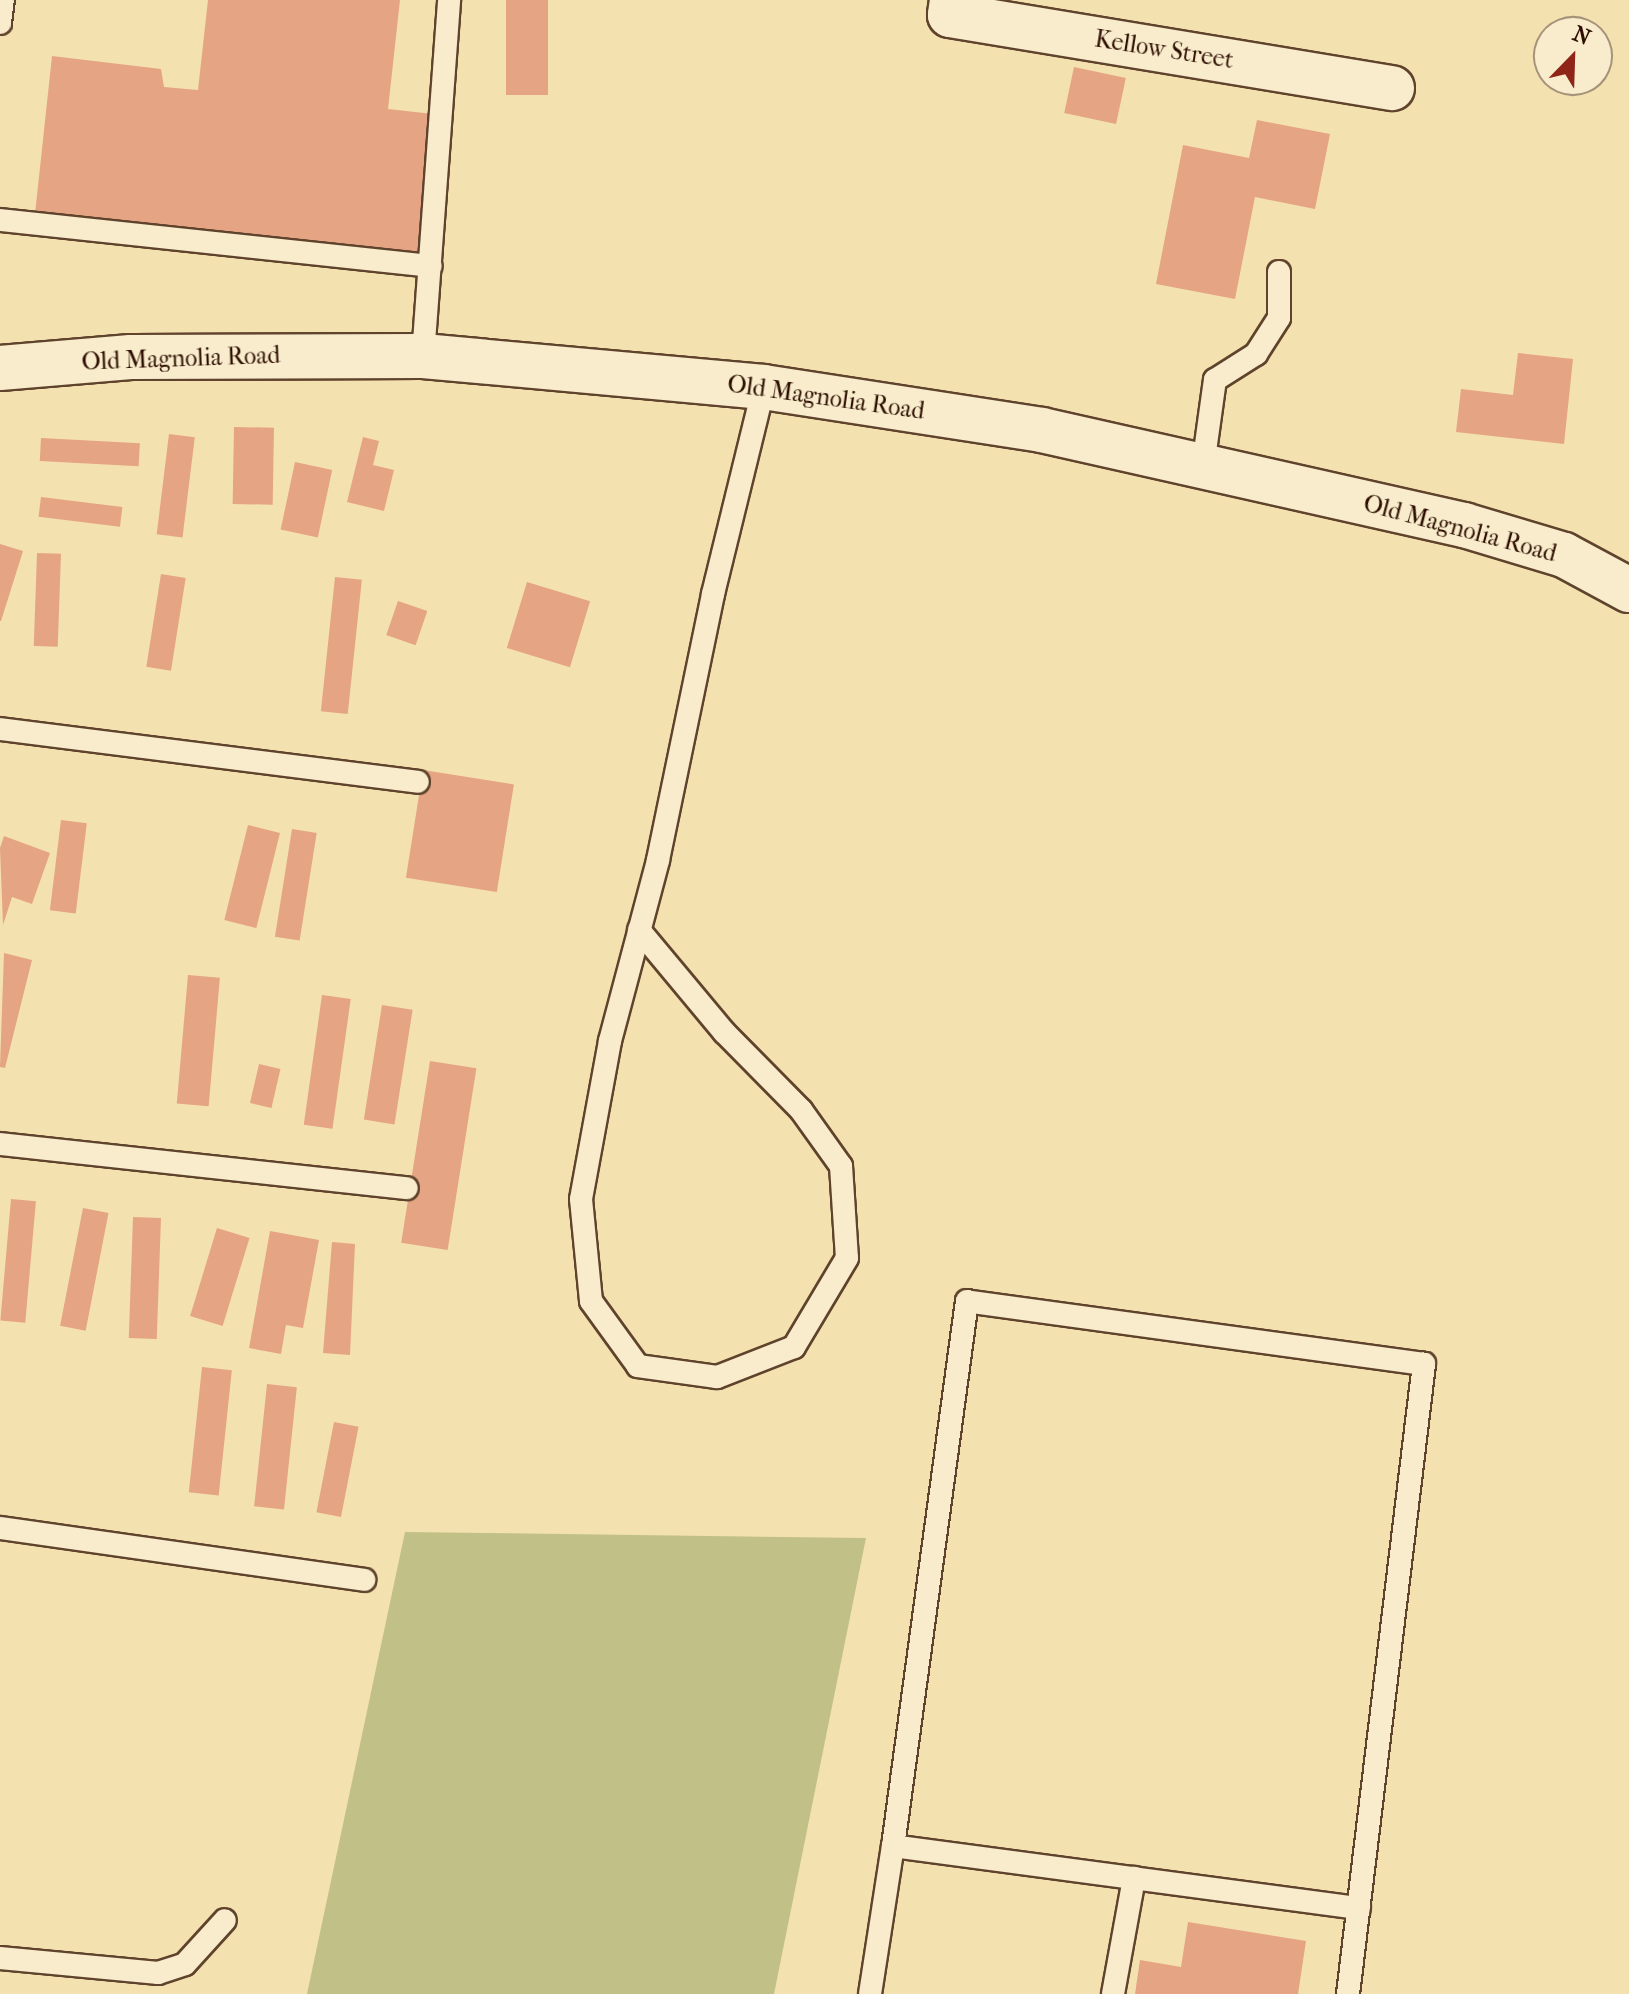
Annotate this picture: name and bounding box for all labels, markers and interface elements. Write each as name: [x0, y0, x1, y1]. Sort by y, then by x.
north arrow: [1533, 16, 1613, 96]
text: N: [1569, 21, 1594, 51]
street label: Kellow Street: [1093, 25, 1235, 75]
street label: Old Magnolia Road: [81, 341, 281, 377]
street label: Old Magnolia Road: [726, 370, 926, 426]
street label: Old Magnolia Road: [1360, 489, 1560, 569]

